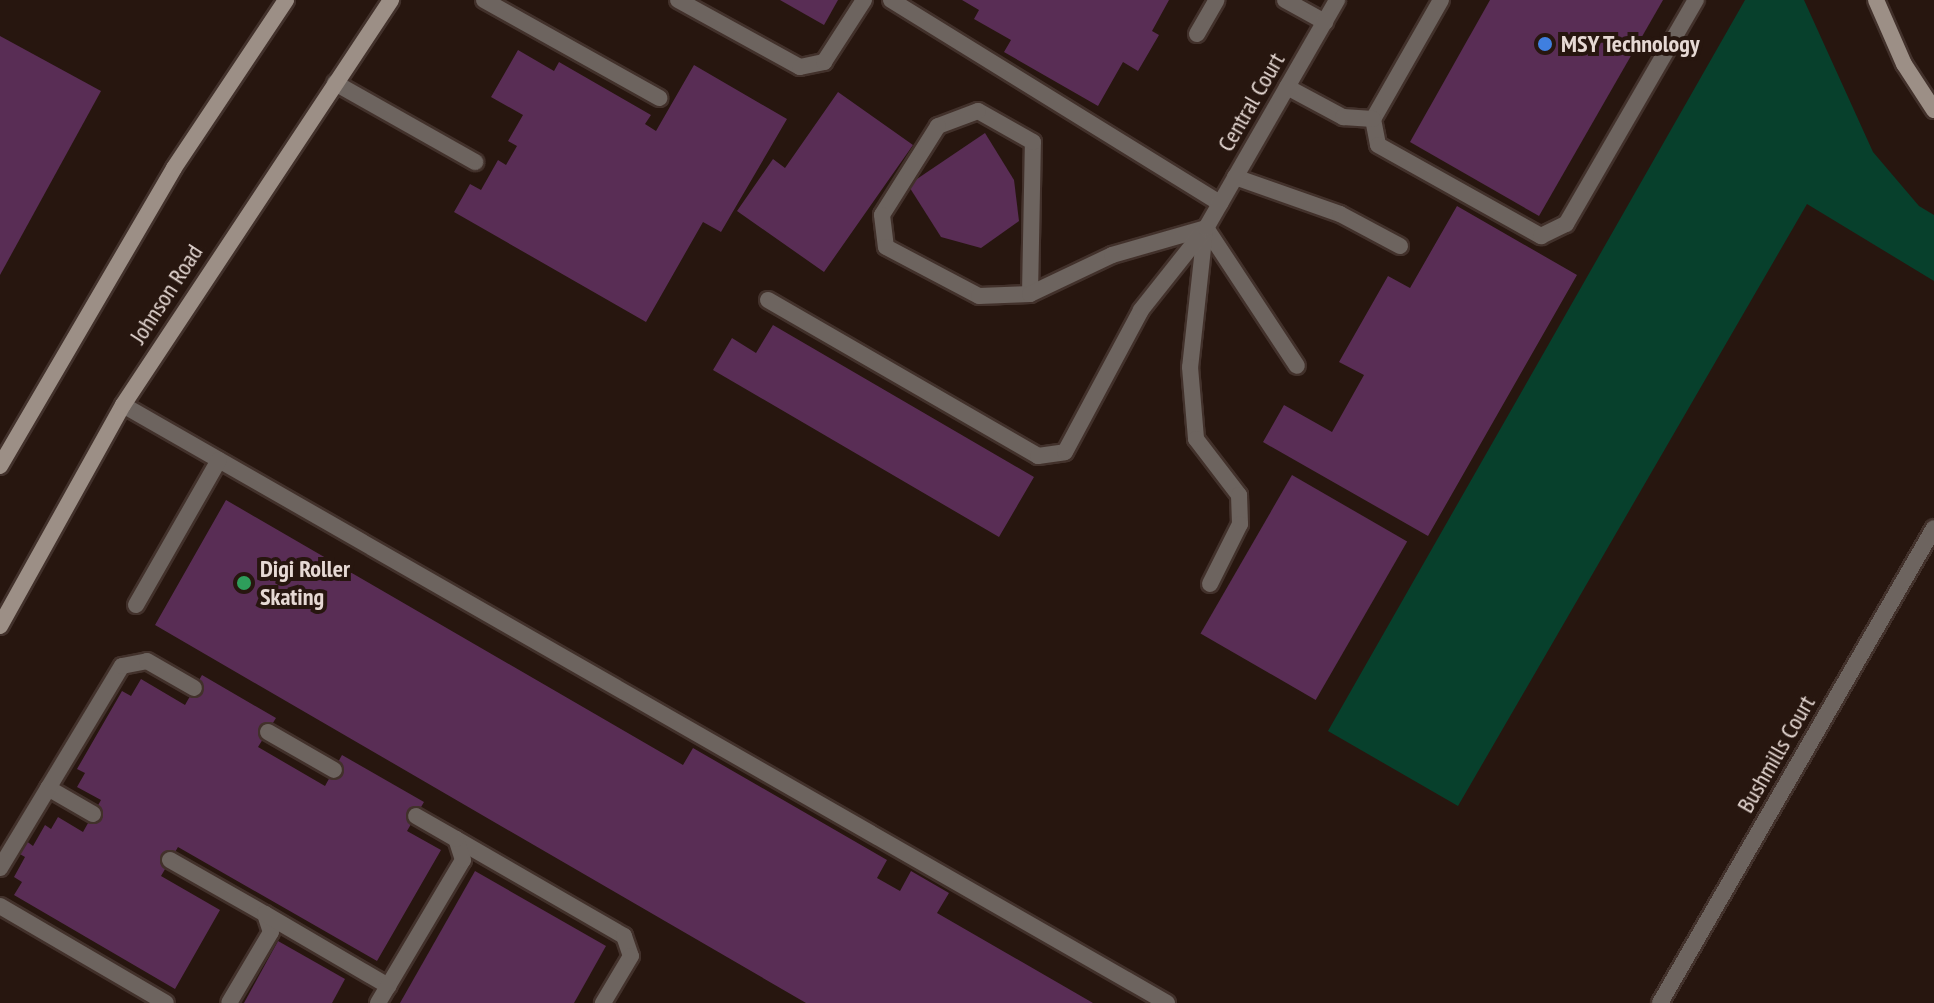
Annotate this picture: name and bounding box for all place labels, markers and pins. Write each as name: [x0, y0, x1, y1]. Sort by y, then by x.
place label: MSY Technology: [1561, 30, 1701, 58]
marker: MSY Technology: [1536, 35, 1554, 53]
place label: Digi Roller Skating: [260, 555, 350, 611]
marker: Digi Roller Skating: [235, 574, 253, 592]

